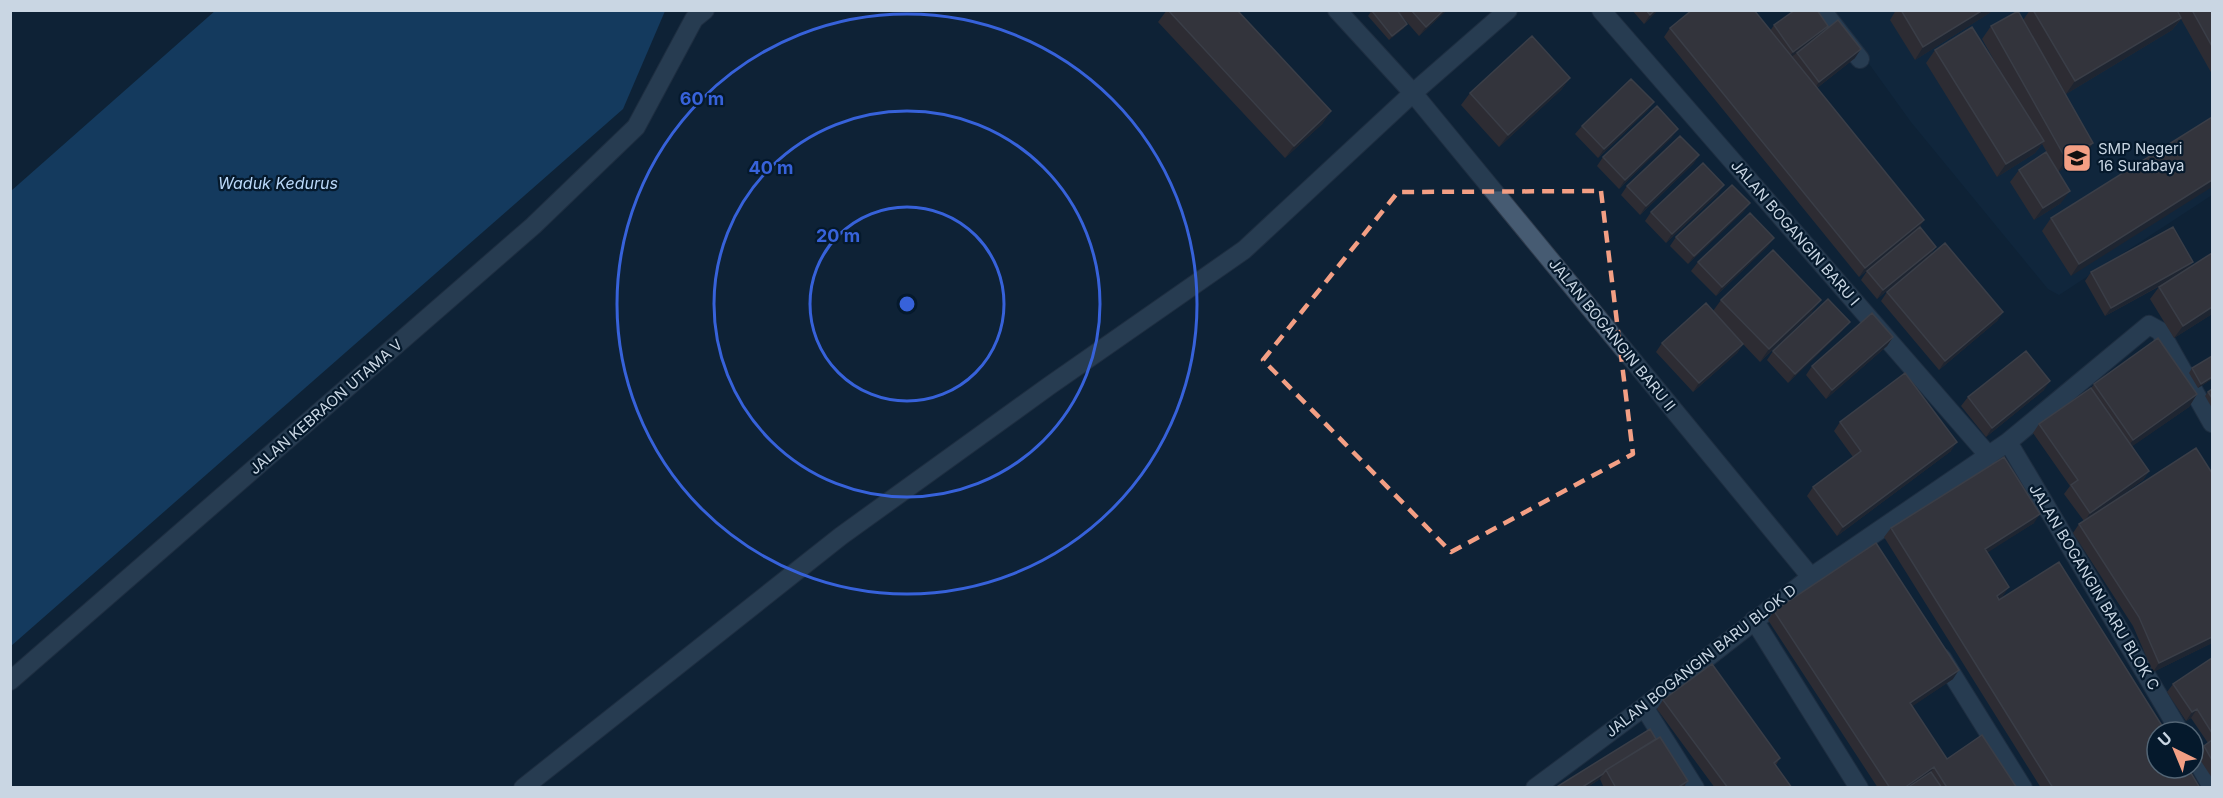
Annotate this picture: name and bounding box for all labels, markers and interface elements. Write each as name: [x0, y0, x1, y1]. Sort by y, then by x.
text: 60 m: [680, 88, 724, 109]
place label: SMP Negeri 16 Surabaya: [2098, 139, 2185, 175]
school or university icon: SMP Negeri 16 Surabaya: [2061, 142, 2093, 174]
street label: JALAN BOGANGIN BARU I: [1727, 156, 1864, 309]
text: 40 m: [749, 157, 794, 178]
water label: Waduk Kedurus: [218, 173, 338, 193]
text: 20 m: [816, 225, 860, 246]
street label: JALAN BOGANGIN BARU II: [1545, 255, 1680, 415]
centre of rings: [897, 294, 917, 314]
street label: JALAN KEBRAON UTAMA V: [245, 335, 406, 478]
street label: JALAN BOGANGIN BARU BLOK C: [2025, 480, 2164, 693]
street label: JALAN BOGANGIN BARU BLOK D: [1601, 580, 1800, 741]
north arrow: [2145, 720, 2205, 780]
text: U: [2154, 728, 2176, 750]

